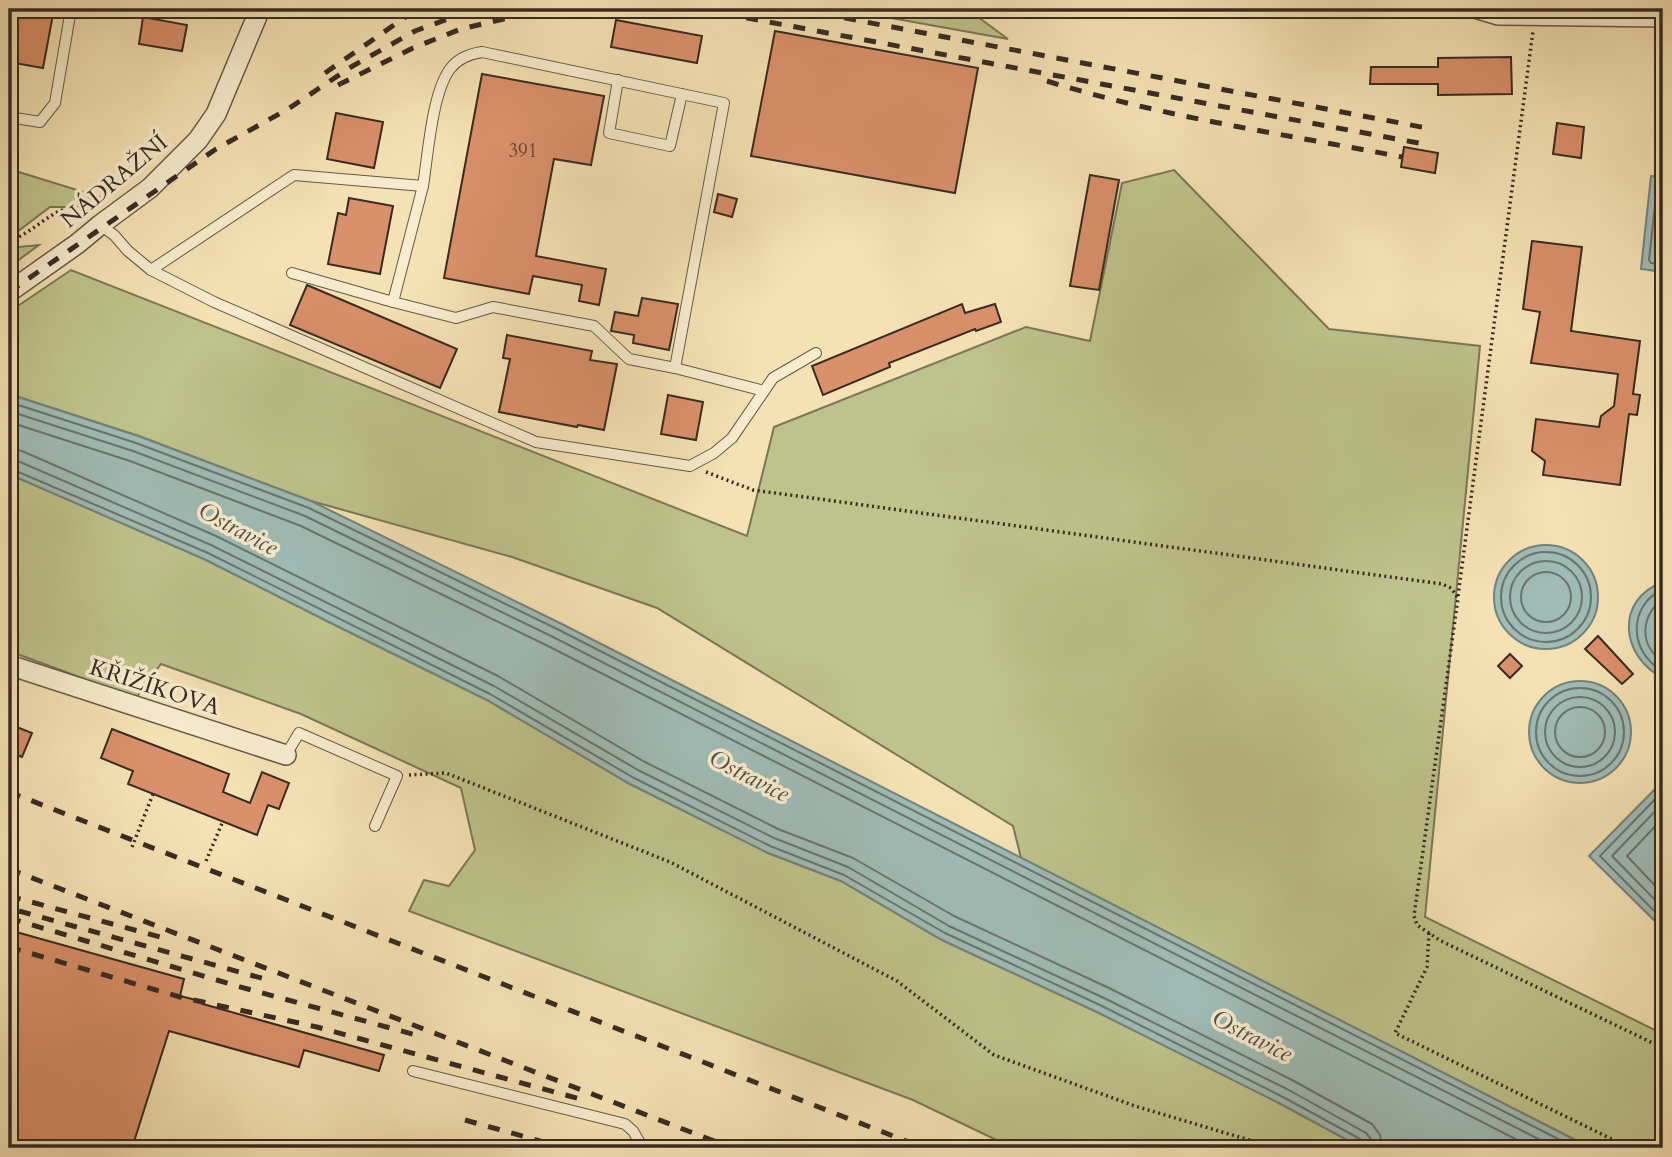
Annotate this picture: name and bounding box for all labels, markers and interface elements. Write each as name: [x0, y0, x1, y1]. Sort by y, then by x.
street label: NÁDRAŽNÍ: [53, 126, 174, 235]
house number: 391: [508, 138, 538, 164]
water label: Ostravice: [192, 494, 284, 564]
street label: KŘIŽÍKOVA: [86, 650, 225, 723]
water label: Ostravice: [703, 742, 795, 811]
water label: Ostravice: [1206, 1002, 1298, 1071]

